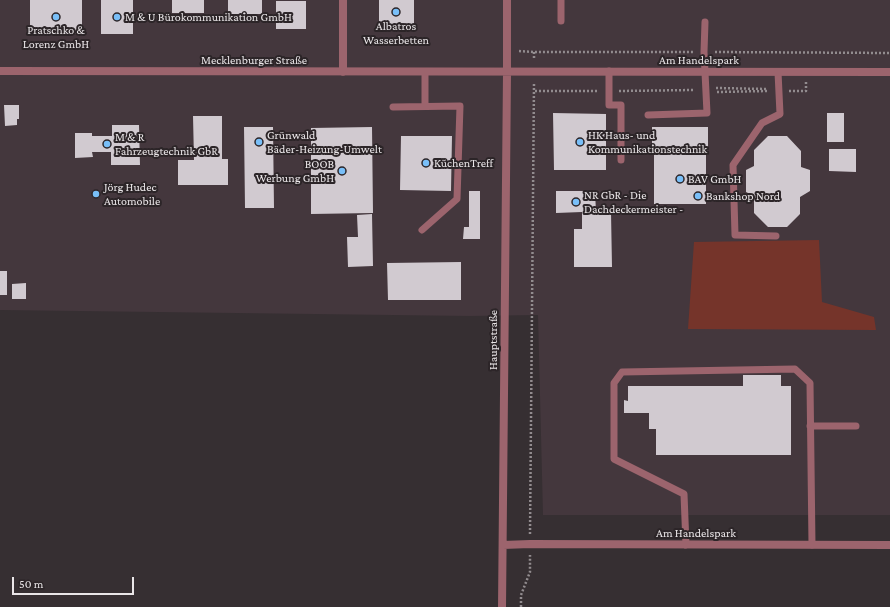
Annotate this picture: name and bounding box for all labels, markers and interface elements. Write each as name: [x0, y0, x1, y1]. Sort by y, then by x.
marker: Albatros Wasserbetten: [391, 7, 401, 17]
place label: M & U Bürokommunikation GmbH: [125, 10, 292, 24]
marker: Pratschko & Lorenz GmbH: [51, 12, 61, 22]
marker: M & U Bürokommunikation GmbH: [112, 12, 122, 22]
place label: Albatros Wasserbetten: [363, 19, 429, 47]
place label: Pratschko & Lorenz GmbH: [23, 23, 89, 51]
street label: Mecklenburger Straße: [201, 53, 307, 67]
street label: Am Handelspark: [659, 53, 739, 67]
place label: Grünwald Bäder-Heizung-Umwelt: [267, 128, 382, 156]
place label: HK Haus- und Kommunikationstechnik: [588, 128, 707, 156]
place label: M & R Fahrzeugtechnik GbR: [115, 130, 218, 158]
marker: Grünwald Bäder-Heizung-Umwelt: [254, 137, 264, 147]
marker: HK Haus- und Kommunikationstechnik: [575, 137, 585, 147]
marker: M & R Fahrzeugtechnik GbR: [102, 139, 112, 149]
place label: KüchenTreff: [434, 156, 493, 170]
place label: BOOB Werbung GmbH: [256, 157, 334, 185]
marker: KüchenTreff: [421, 158, 431, 168]
marker: BOOB Werbung GmbH: [337, 166, 347, 176]
place label: BAV GmbH: [688, 172, 741, 186]
marker: BAV GmbH: [675, 174, 685, 184]
place label: Jörg Hudec Automobile: [104, 180, 160, 208]
place label: NR GbR - Die Dachdeckermeister -: [584, 188, 683, 216]
marker: Jörg Hudec Automobile: [91, 189, 101, 199]
place label: Bankshop Nord: [706, 189, 780, 203]
marker: Bankshop Nord: [693, 191, 703, 201]
marker: NR GbR - Die Dachdeckermeister -: [571, 197, 581, 207]
street label: Hauptstraße: [486, 310, 500, 370]
street label: Am Handelspark: [656, 526, 736, 540]
scale bar: [14, 569, 136, 595]
text: 50 m: [19, 577, 43, 591]

